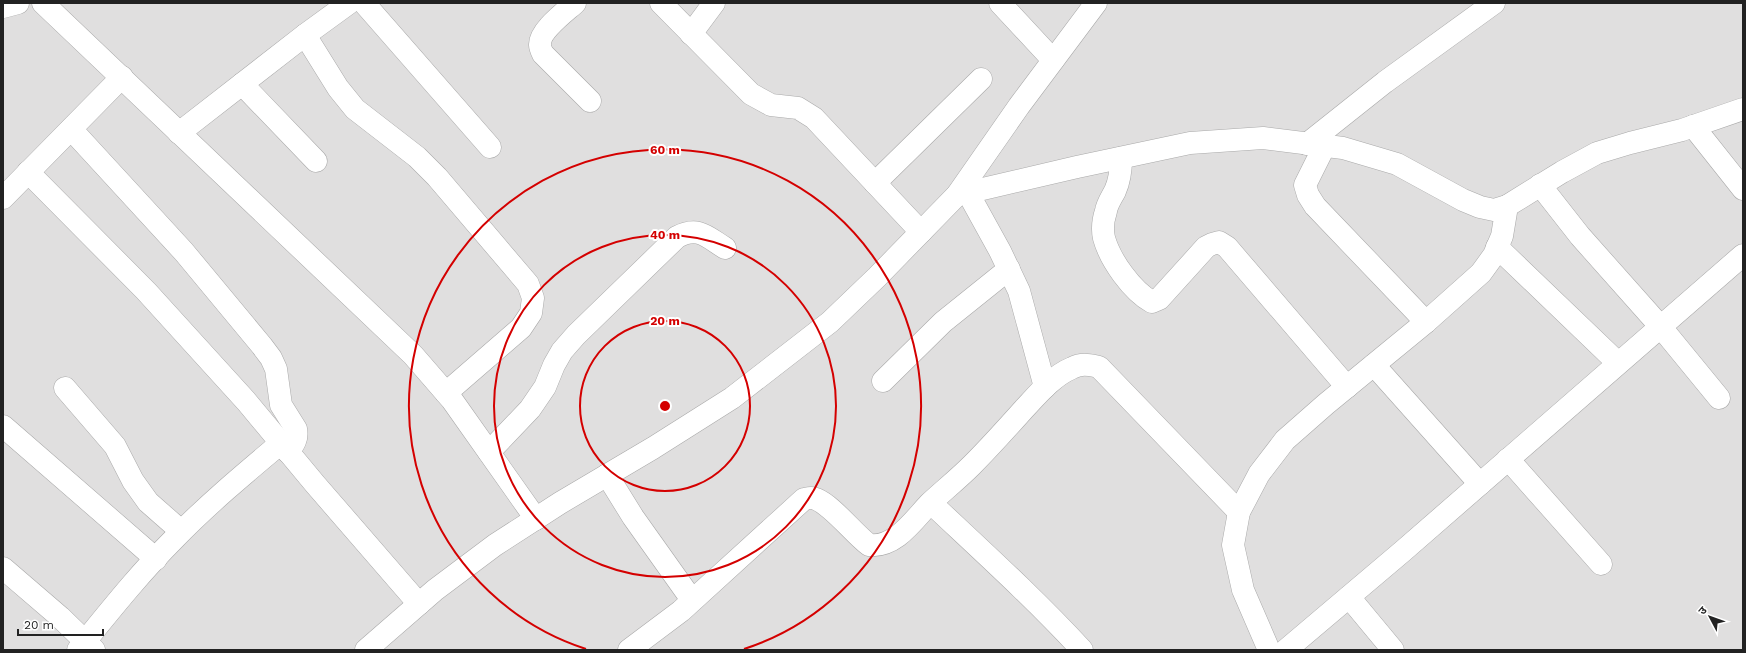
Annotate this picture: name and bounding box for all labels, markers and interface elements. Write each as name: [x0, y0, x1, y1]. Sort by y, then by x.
text: 60 m: [650, 143, 680, 157]
text: 40 m: [650, 228, 680, 242]
text: 20 m: [650, 314, 680, 328]
centre of rings: [658, 399, 672, 413]
north arrow: [1690, 597, 1730, 637]
text: उ: [1696, 604, 1710, 617]
scale bar: [18, 611, 103, 637]
text: 20 m: [24, 618, 54, 632]

